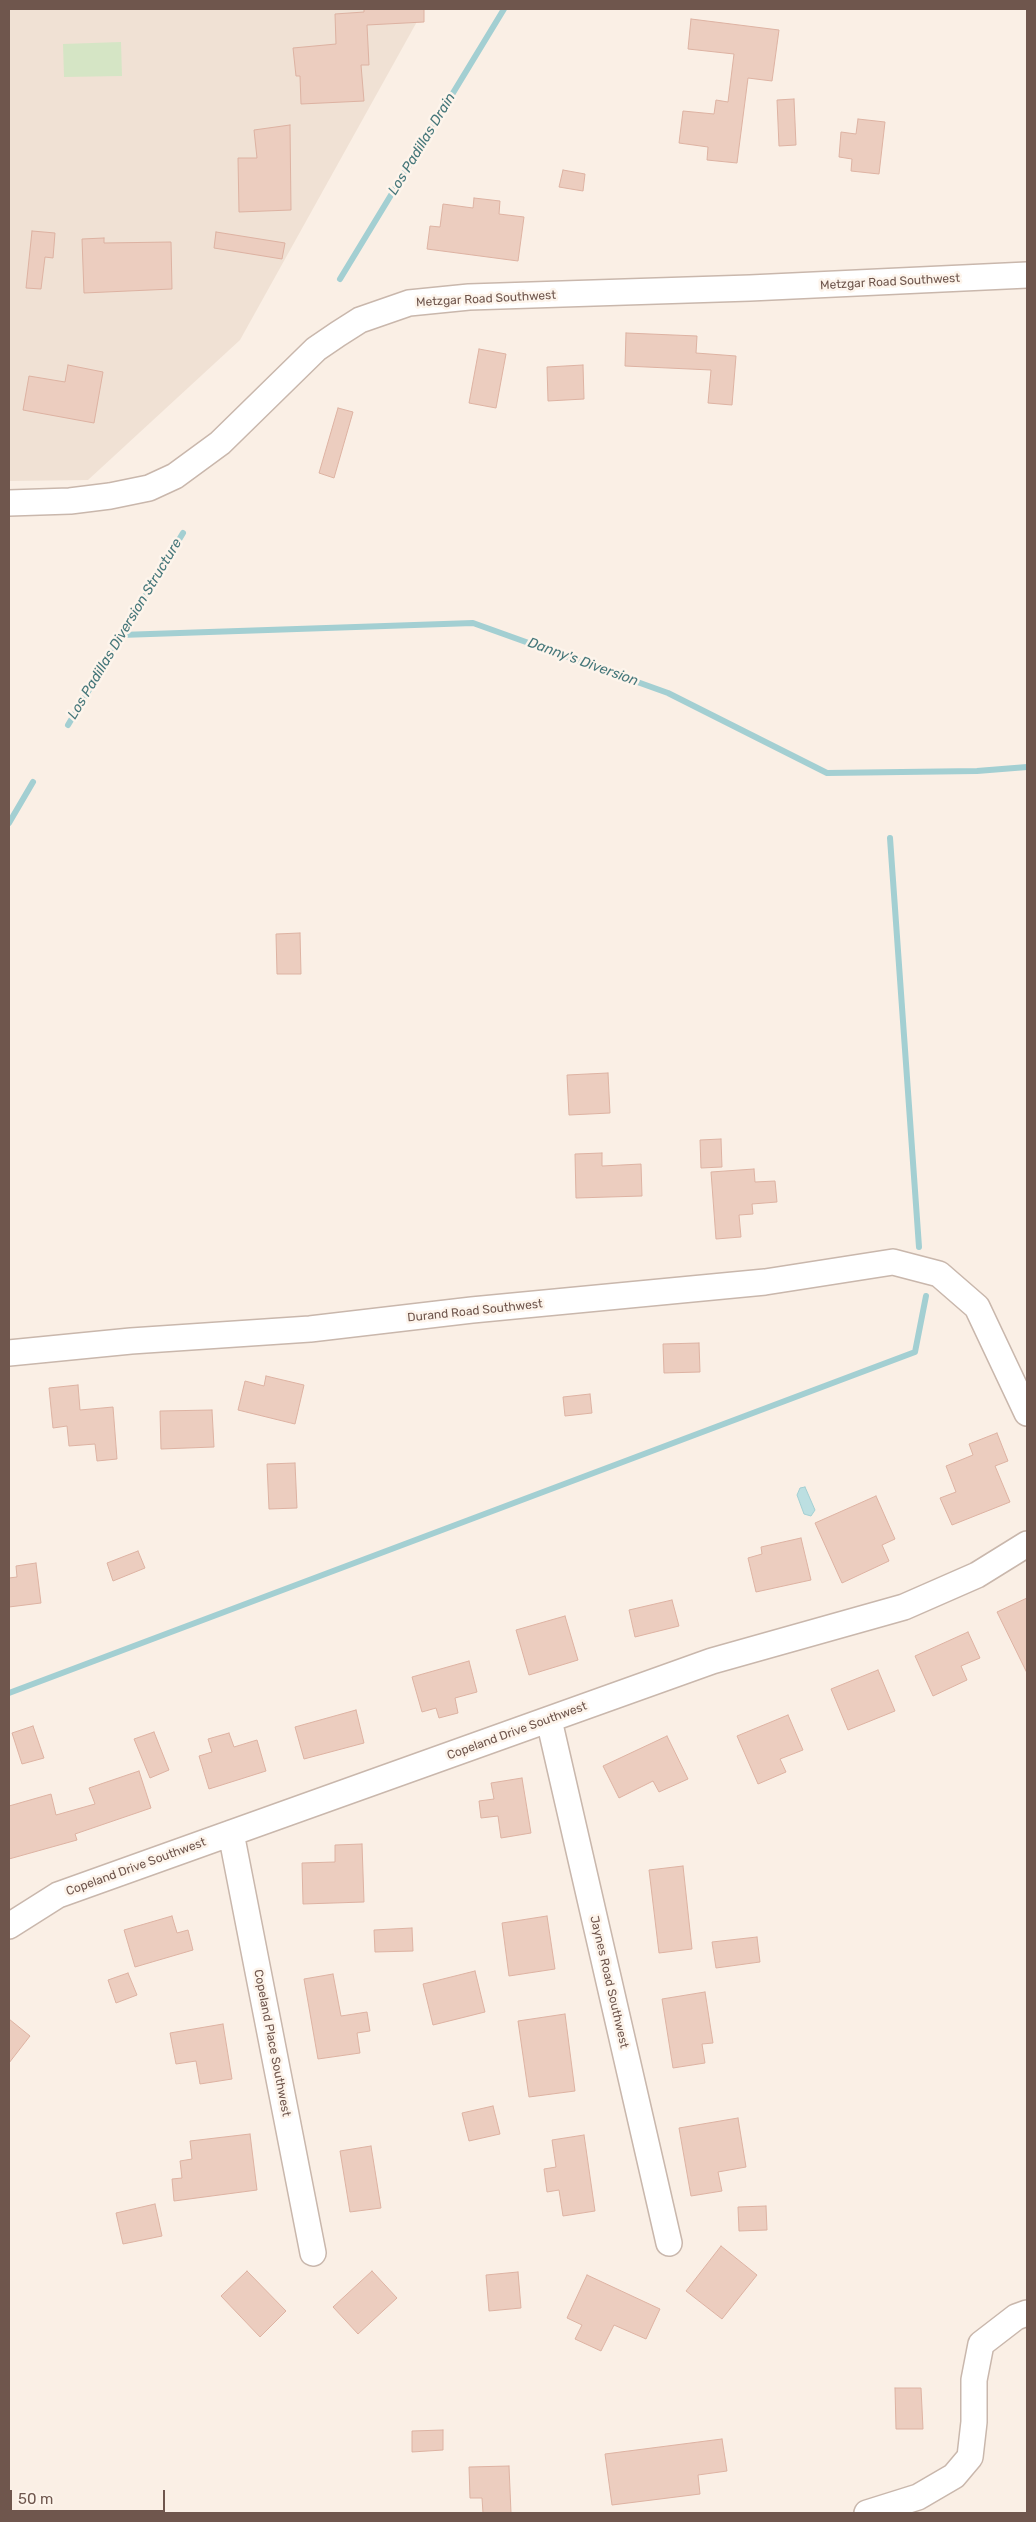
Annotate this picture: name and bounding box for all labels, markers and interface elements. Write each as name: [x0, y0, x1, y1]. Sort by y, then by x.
water label: Los Padillas Drain: [385, 90, 459, 198]
street label: Metzgar Road Southwest: [820, 271, 960, 293]
street label: Metzgar Road Southwest: [416, 288, 556, 310]
water label: Los Padillas Diversion Structure: [64, 536, 186, 722]
water label: Danny's Diversion: [525, 634, 641, 690]
street label: Durand Road Southwest: [407, 1297, 543, 1325]
street label: Copeland Drive Southwest: [445, 1699, 589, 1763]
street label: Copeland Drive Southwest: [64, 1835, 208, 1899]
street label: Jaynes Road Southwest: [587, 1914, 631, 2050]
street label: Copeland Place Southwest: [251, 1968, 293, 2118]
scale bar: [12, 2480, 168, 2512]
text: 50 m: [18, 2490, 53, 2508]

